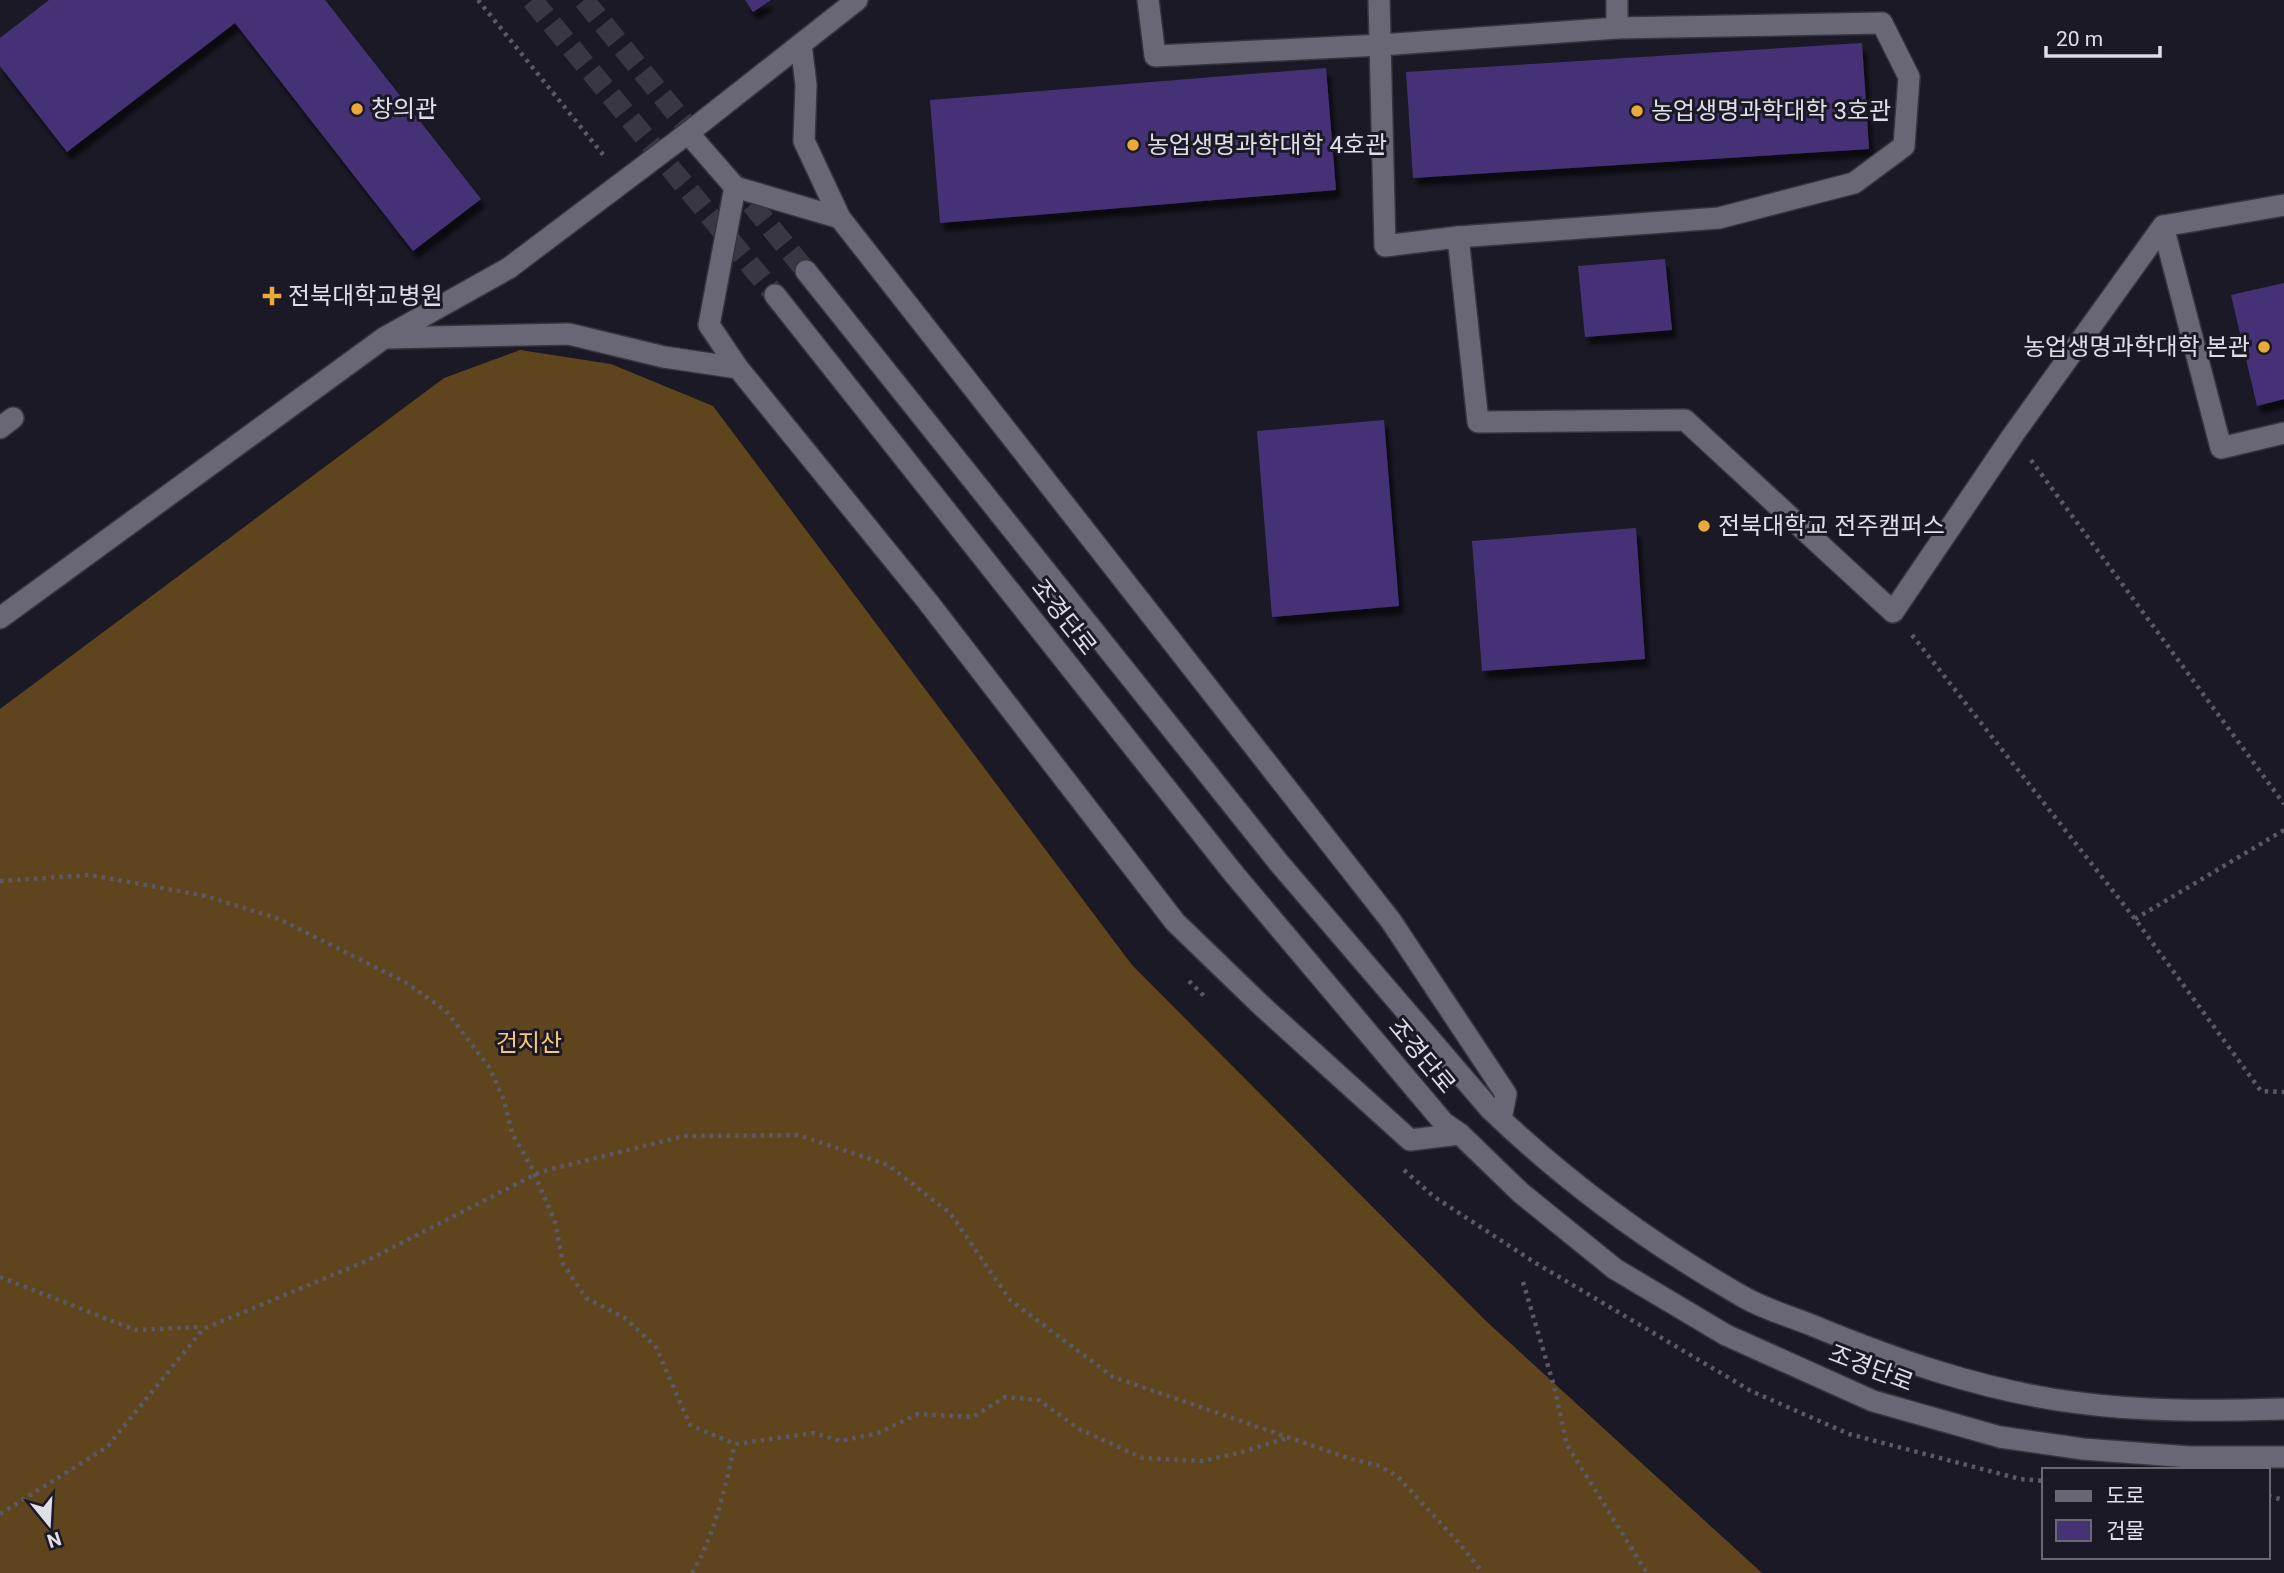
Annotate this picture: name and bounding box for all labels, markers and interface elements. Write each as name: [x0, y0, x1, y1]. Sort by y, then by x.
scale bar: [2046, 14, 2160, 58]
text: 20 m: [2056, 27, 2103, 51]
place label: 창의관: [371, 95, 437, 123]
place label: 농업생명과학대학 3호관: [1651, 97, 1891, 125]
marker: 창의관: [349, 101, 365, 117]
marker: 농업생명과학대학 3호관: [1629, 103, 1645, 119]
place label: 농업생명과학대학 4호관: [1147, 131, 1387, 159]
marker: 농업생명과학대학 4호관: [1125, 137, 1141, 153]
place label: 전북대학교병원: [288, 282, 443, 310]
marker: 전북대학교병원: [262, 286, 282, 306]
place label: 농업생명과학대학 본관: [2023, 333, 2250, 361]
marker: 농업생명과학대학 본관: [2256, 339, 2272, 355]
place label: 전북대학교 전주캠퍼스: [1718, 512, 1945, 540]
marker: 전북대학교 전주캠퍼스: [1696, 518, 1712, 534]
street label: 조경단로: [1026, 574, 1102, 660]
street label: 조경단로: [1383, 1013, 1461, 1099]
park label: 건지산: [496, 1029, 562, 1057]
street label: 조경단로: [1825, 1339, 1917, 1397]
legend: [2042, 1468, 2270, 1559]
text: 도로: [2106, 1484, 2145, 1508]
north arrow: [14, 1489, 84, 1559]
text: 건물: [2106, 1519, 2145, 1543]
text: N: [44, 1527, 64, 1553]

